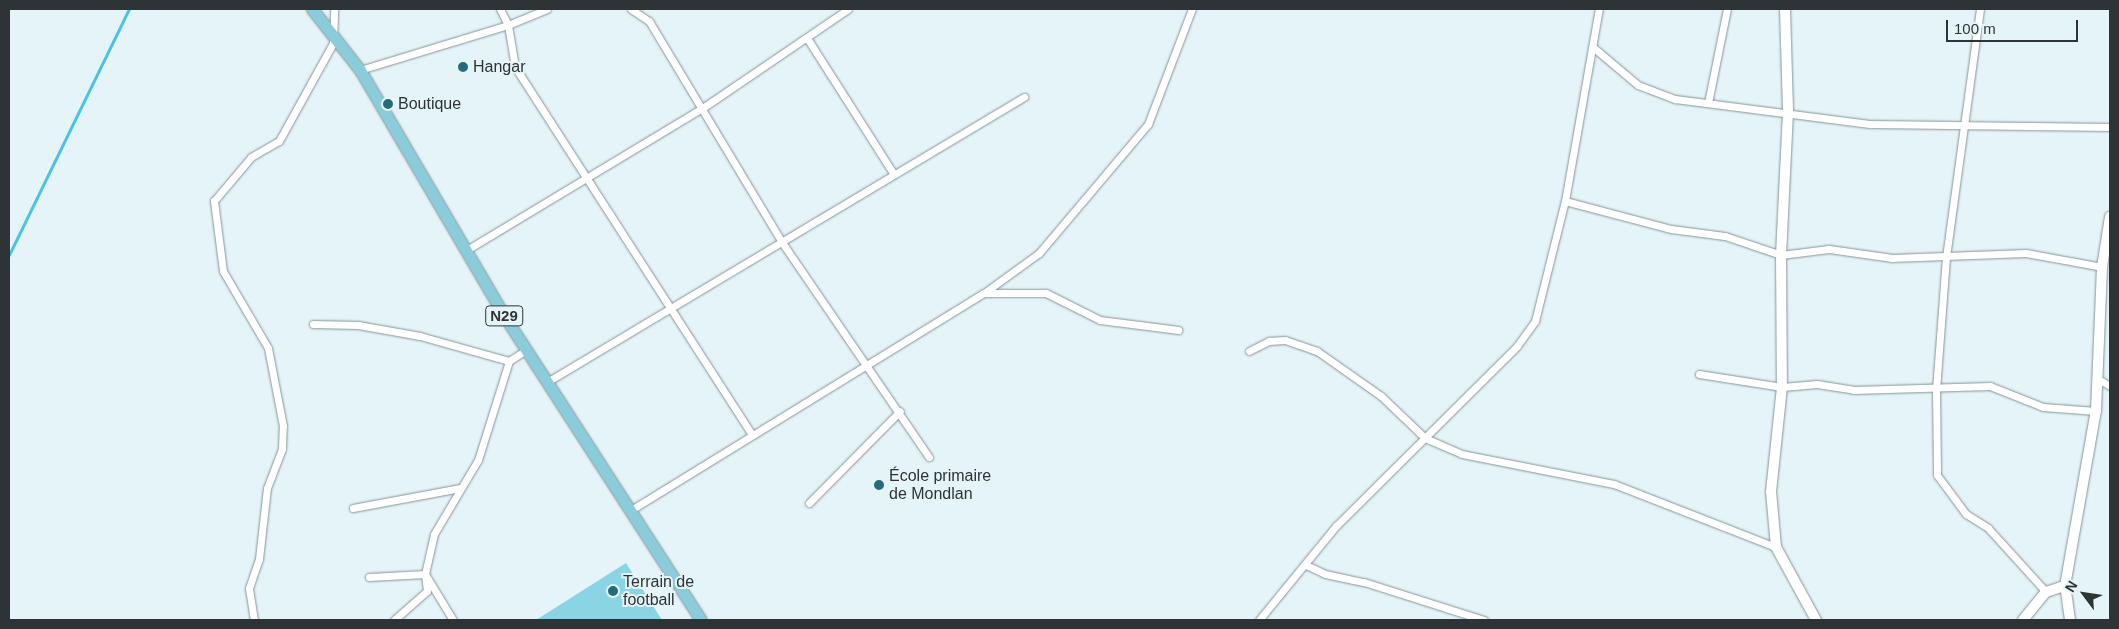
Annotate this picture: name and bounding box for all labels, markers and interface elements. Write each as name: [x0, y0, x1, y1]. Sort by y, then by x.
scale bar: [1949, 10, 2082, 42]
text: 100 m: [1954, 20, 1996, 37]
place label: Hangar: [473, 57, 525, 77]
marker: Hangar: [457, 61, 469, 73]
place label: Boutique: [398, 94, 461, 114]
marker: Boutique: [382, 98, 394, 110]
road number: N29: [484, 304, 524, 328]
place label: École primaire de Mondlan: [889, 466, 991, 504]
marker: École primaire de Mondlan: [873, 479, 885, 491]
north arrow: [2059, 569, 2109, 619]
place label: Terrain de football: [623, 572, 694, 610]
text: N: [2062, 578, 2081, 595]
marker: Terrain de football: [607, 585, 619, 597]

